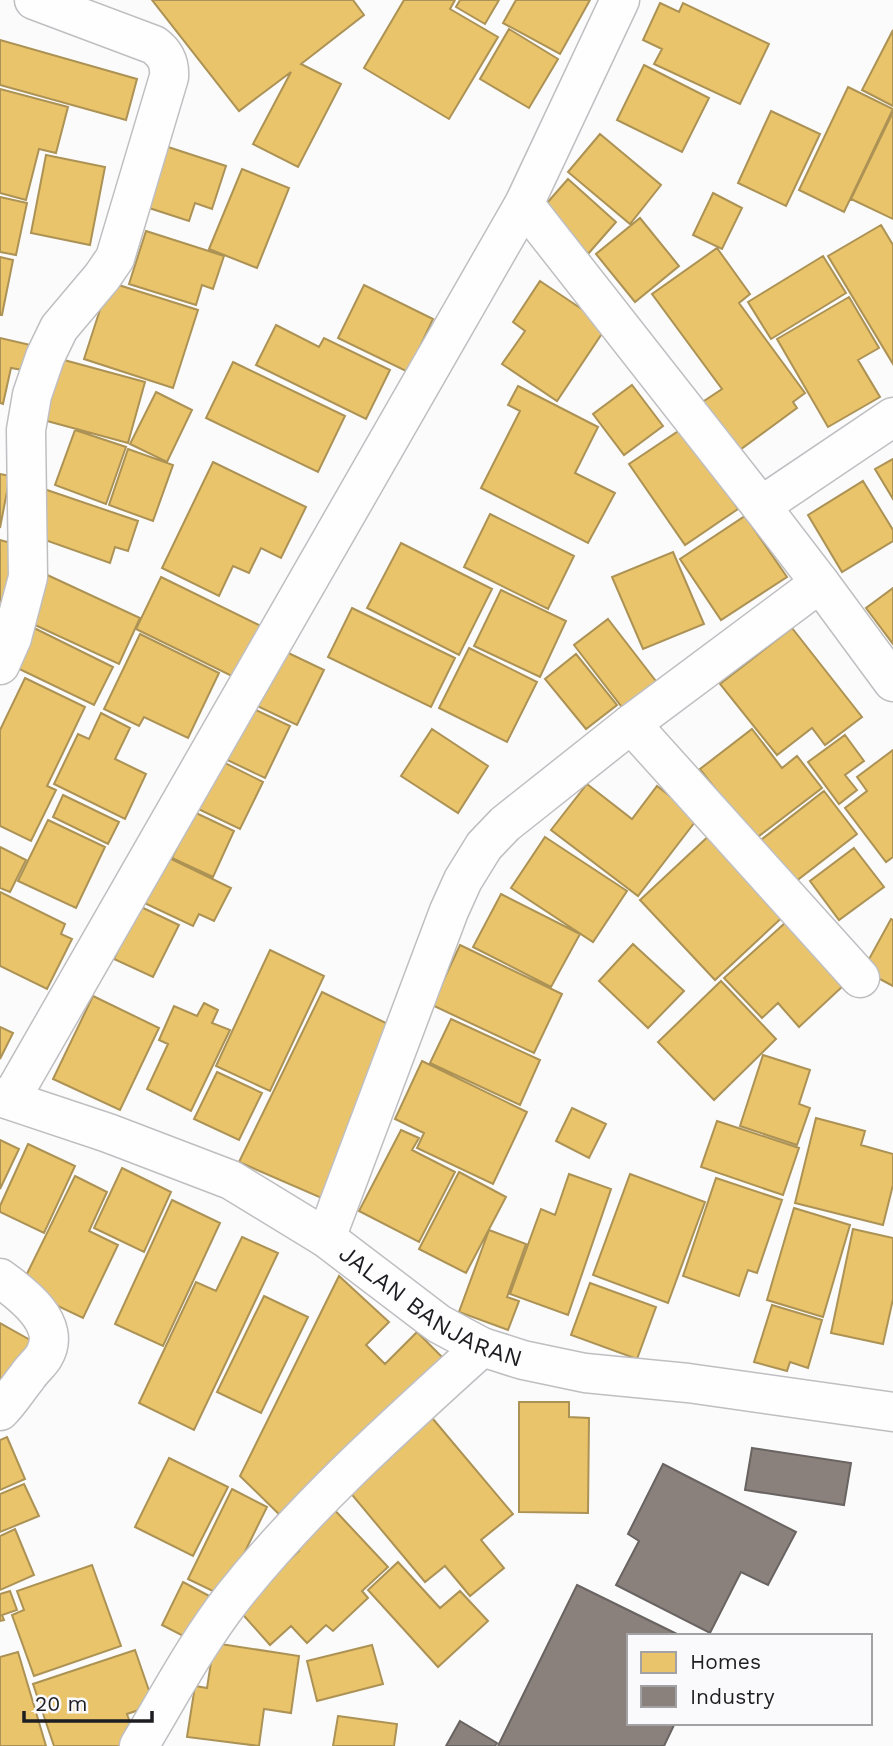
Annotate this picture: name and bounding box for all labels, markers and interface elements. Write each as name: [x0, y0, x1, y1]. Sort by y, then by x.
street label: JALAN BANJARAN: [334, 1239, 526, 1373]
legend: [627, 1634, 872, 1725]
text: Homes: [690, 1649, 761, 1674]
scale bar: [24, 1680, 152, 1724]
text: Industry: [690, 1684, 775, 1709]
text: 20 m: [35, 1691, 87, 1716]

